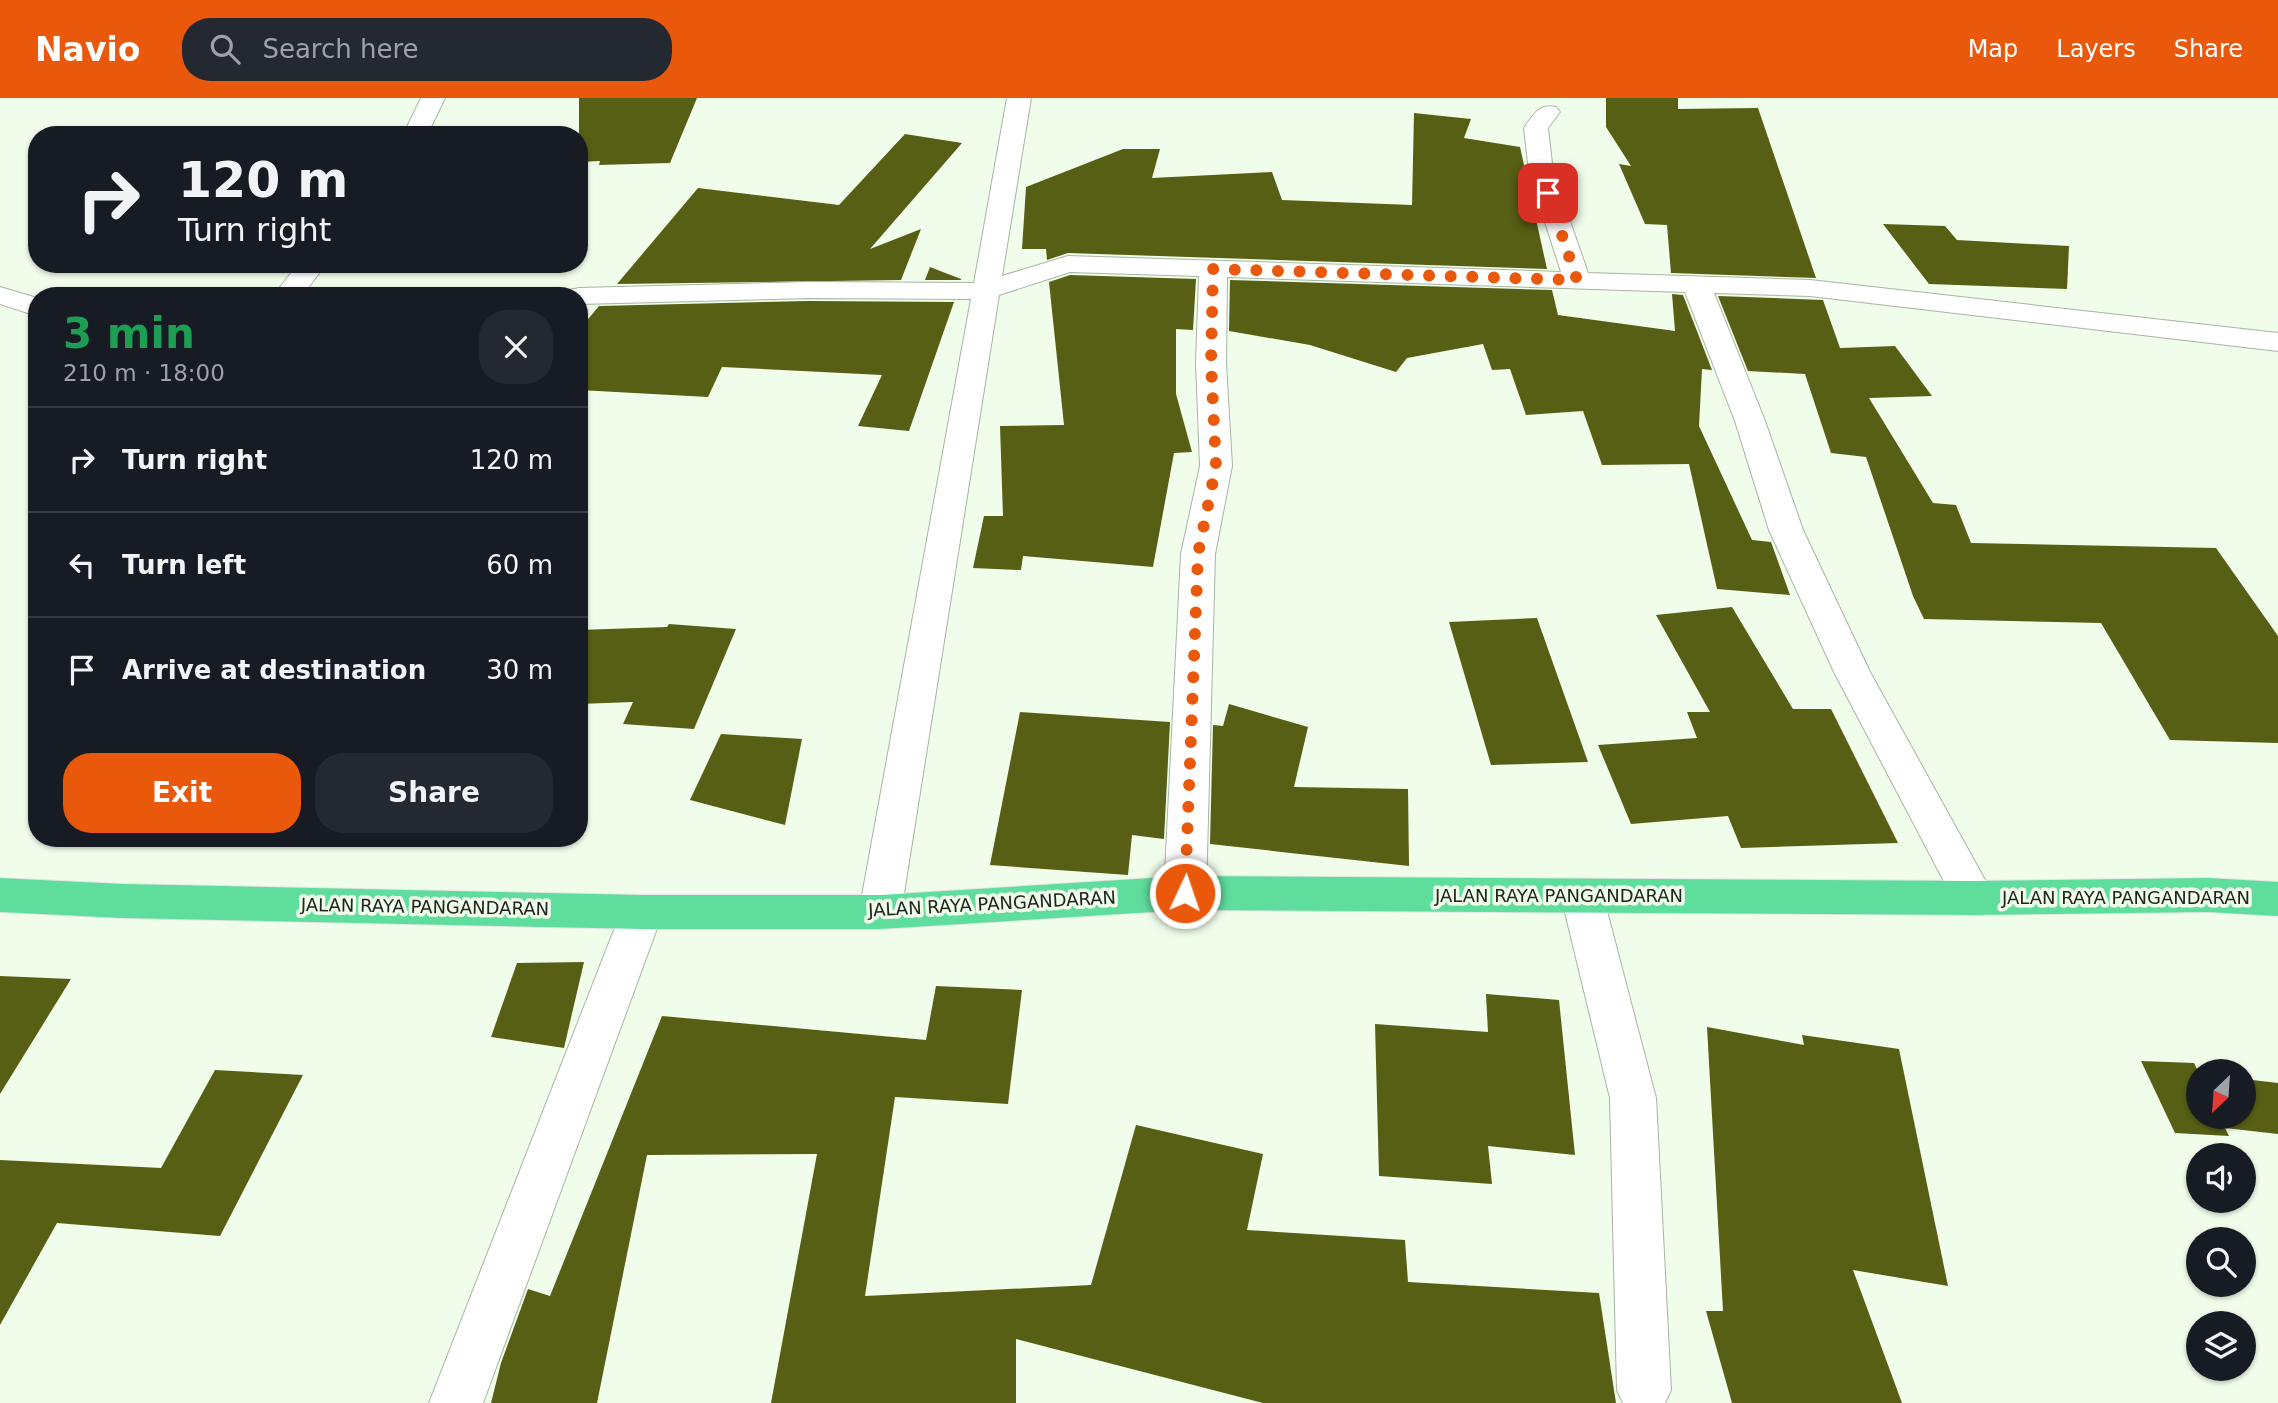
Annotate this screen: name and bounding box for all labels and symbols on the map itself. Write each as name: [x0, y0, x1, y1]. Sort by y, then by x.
pin: [1518, 163, 1578, 223]
position arrow: [1148, 856, 1222, 930]
street label: JALAN RAYA PANGANDARAN: [1434, 885, 1683, 906]
street label: JALAN RAYA PANGANDARAN: [866, 887, 1116, 921]
street label: JALAN RAYA PANGANDARAN: [2001, 887, 2250, 908]
street label: JALAN RAYA PANGANDARAN: [300, 894, 549, 919]
north arrow: [2186, 1059, 2256, 1129]

